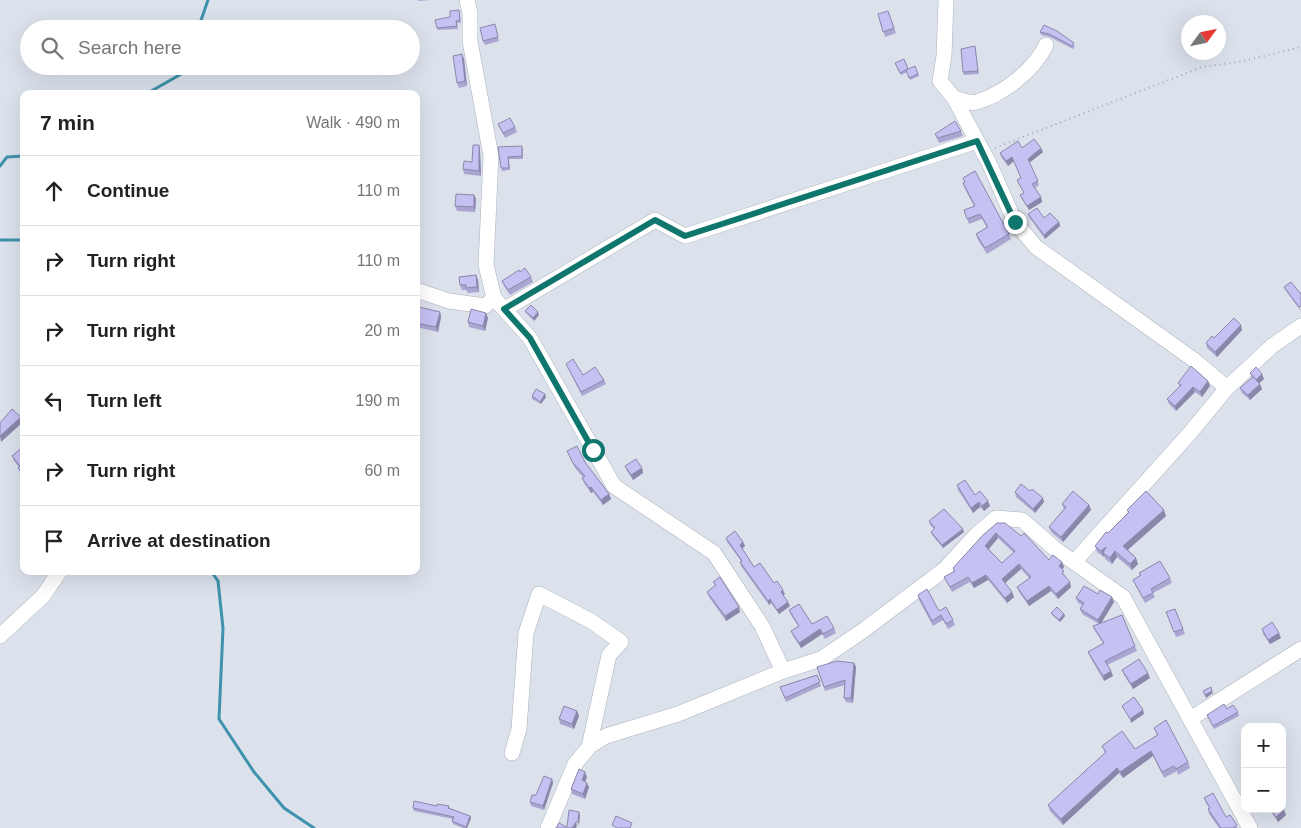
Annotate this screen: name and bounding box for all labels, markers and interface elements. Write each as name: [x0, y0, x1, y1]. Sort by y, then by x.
north arrow: [1181, 15, 1226, 60]
search box: [20, 20, 420, 75]
icon: search: [38, 34, 66, 62]
text: Search here: [78, 37, 182, 58]
text: 7 min: [40, 111, 95, 134]
text: Walk · 490 m: [306, 114, 400, 131]
icon: ahead: [40, 177, 68, 205]
text: Continue: [87, 180, 169, 201]
text: 110 m: [357, 182, 400, 199]
route end: [1004, 211, 1027, 234]
icon: right: [40, 247, 68, 275]
text: Turn right: [87, 250, 175, 271]
text: 110 m: [357, 252, 400, 269]
icon: right: [40, 317, 68, 345]
text: Turn right: [87, 320, 175, 341]
text: 20 m: [364, 322, 400, 339]
icon: left: [40, 387, 68, 415]
text: Turn left: [87, 390, 162, 411]
text: 190 m: [356, 392, 400, 409]
route start: [582, 439, 605, 462]
icon: right: [40, 457, 68, 485]
text: Turn right: [87, 460, 175, 481]
text: 60 m: [364, 462, 400, 479]
icon: arrive: [40, 527, 68, 555]
text: Arrive at destination: [87, 530, 271, 551]
map controls: [1241, 723, 1286, 813]
button: +: [1241, 723, 1286, 768]
button: −: [1241, 768, 1286, 813]

